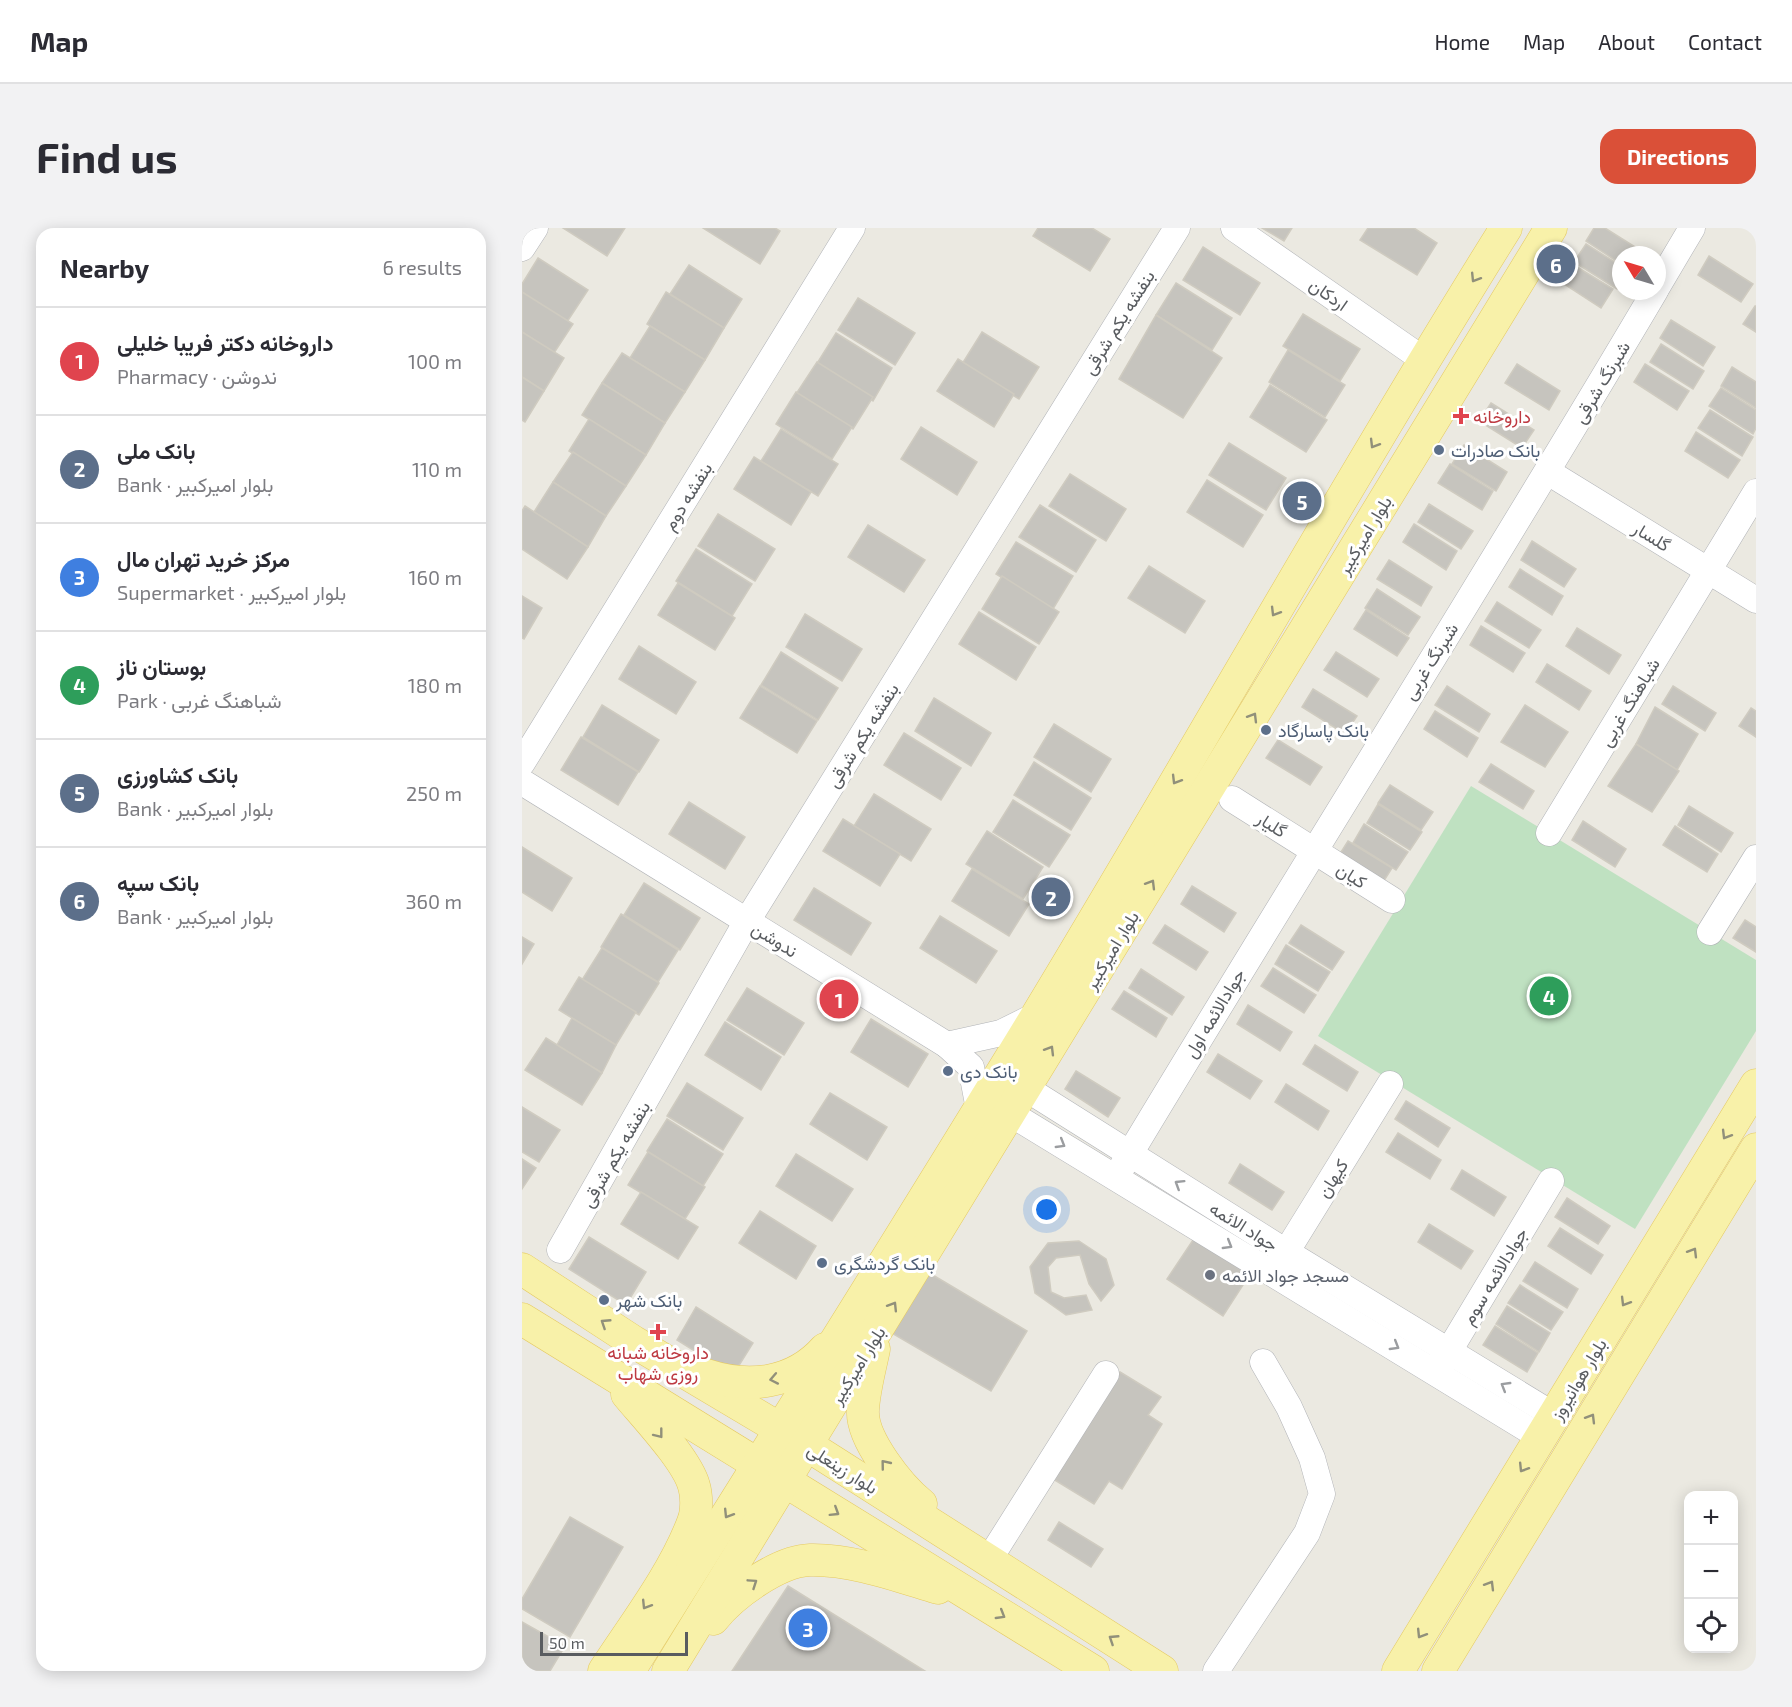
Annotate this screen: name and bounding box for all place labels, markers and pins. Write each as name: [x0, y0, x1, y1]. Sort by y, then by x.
pin: 6: [1536, 242, 1576, 286]
place label: داروخانه: [1473, 405, 1531, 428]
marker: داروخانه: [1454, 409, 1468, 423]
place label: بانک صادرات: [1451, 439, 1540, 462]
marker: بانک صادرات: [1432, 443, 1446, 457]
pin: 5: [1282, 478, 1322, 524]
place label: بانک پاسارگاد: [1278, 719, 1369, 743]
marker: بانک پاسارگاد: [1259, 723, 1273, 737]
pin: 2: [1032, 874, 1070, 920]
pin: 4: [1530, 974, 1568, 1018]
pin: 1: [820, 976, 858, 1022]
place label: بانک دی: [960, 1060, 1017, 1083]
marker: بانک دی: [941, 1064, 955, 1078]
place label: بانک گردشگری: [834, 1252, 935, 1275]
marker: بانک گردشگری: [815, 1256, 829, 1270]
place label: مسجد جواد الائمه: [1222, 1264, 1349, 1287]
marker: مسجد جواد الائمه: [1203, 1268, 1217, 1282]
place label: بانک شهر: [615, 1289, 682, 1312]
marker: بانک شهر: [597, 1293, 611, 1307]
marker: داروخانه شبانه روزی شهاب: [651, 1325, 665, 1339]
place label: داروخانه شبانه روزی شهاب: [607, 1341, 709, 1385]
pin: 3: [788, 1606, 828, 1650]

